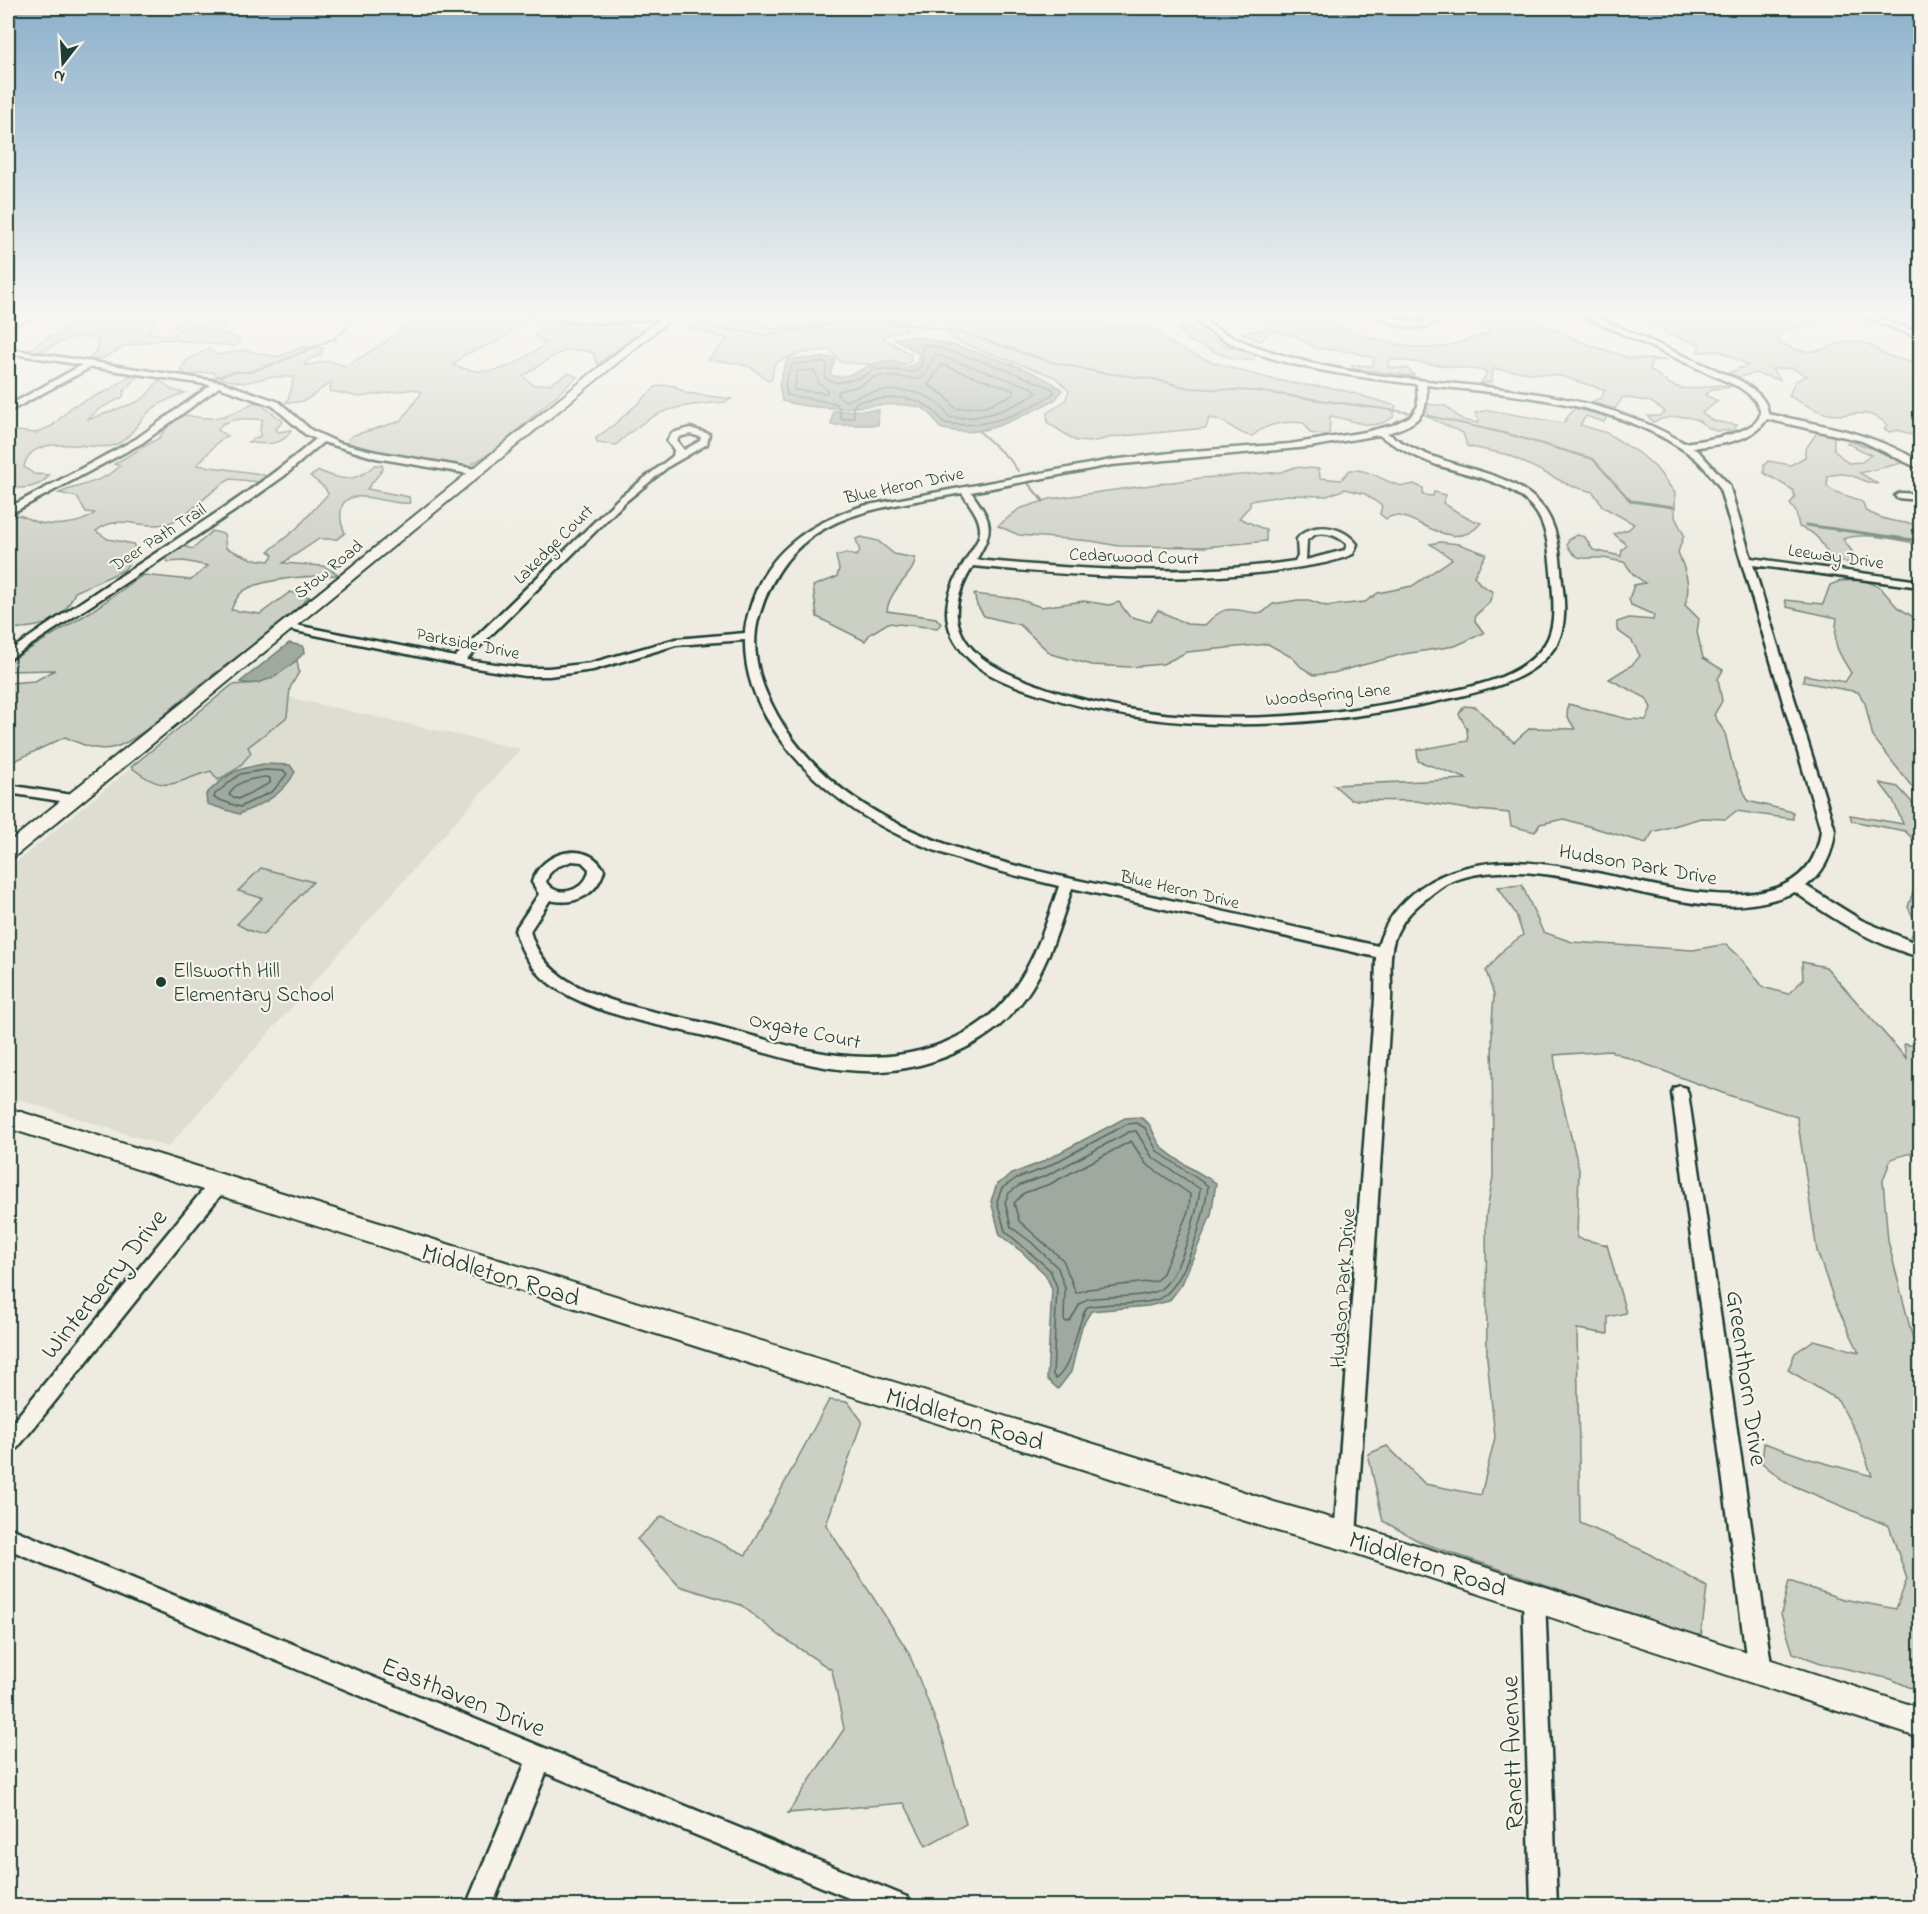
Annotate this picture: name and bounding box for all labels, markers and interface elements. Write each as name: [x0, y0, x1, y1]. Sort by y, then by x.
north arrow: [33, 33, 93, 93]
text: N: [50, 62, 68, 88]
street label: Blue Heron Drive: [841, 461, 967, 512]
street label: Deer Path Trail: [105, 498, 212, 580]
street label: Lakedge Court: [508, 499, 601, 592]
street label: Stow Road: [289, 535, 369, 607]
street label: Leeway Drive: [1786, 538, 1886, 578]
street label: Cedarwood Court: [1069, 543, 1199, 573]
street label: Parkside Drive: [414, 622, 523, 668]
street label: Woodspring Lane: [1265, 677, 1393, 715]
street label: Hudson Park Drive: [1556, 837, 1720, 895]
street label: Blue Heron Drive: [1117, 864, 1242, 917]
place label: Ellsworth Hill Elementary School: [173, 957, 334, 1013]
marker: Ellsworth Hill Elementary School: [154, 975, 168, 989]
street label: Oxgate Court: [745, 1005, 863, 1060]
street label: Winterberry Drive: [33, 1201, 178, 1368]
street label: Hudson Park Drive: [1323, 1207, 1365, 1369]
street label: Middleton Road: [416, 1235, 584, 1319]
street label: Greenthorn Drive: [1714, 1288, 1776, 1469]
street label: Middleton Road: [880, 1379, 1048, 1463]
street label: Middleton Road: [1343, 1522, 1511, 1609]
street label: Easthaven Drive: [375, 1649, 551, 1749]
street label: Ranett Avenue: [1492, 1675, 1536, 1831]

